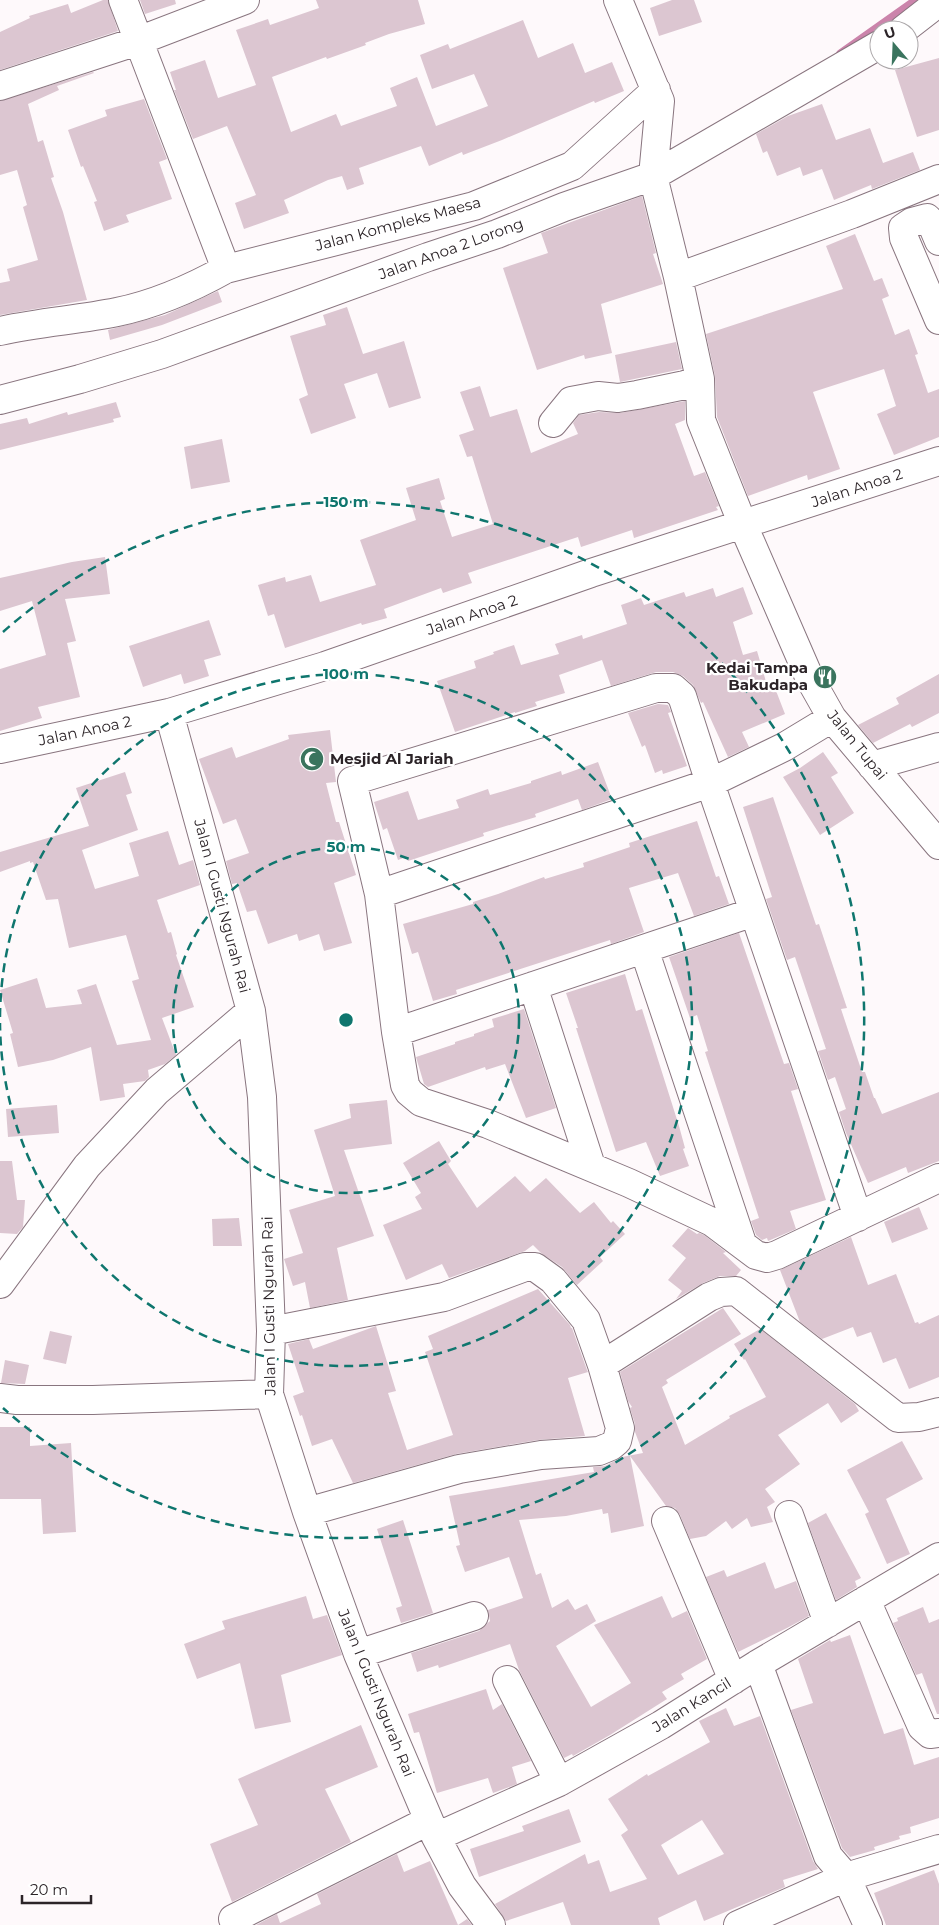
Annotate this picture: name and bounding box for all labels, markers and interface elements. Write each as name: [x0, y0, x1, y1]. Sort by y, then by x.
north arrow: [869, 20, 919, 70]
text: U: [882, 22, 898, 43]
street label: Jalan Kompleks Maesa: [312, 192, 483, 255]
street label: Jalan Anoa 2 Lorong: [375, 214, 526, 284]
street label: Jalan Anoa 2: [808, 464, 905, 512]
text: 150 m: [324, 492, 368, 511]
street label: Jalan Anoa 2: [423, 590, 520, 639]
place label: Kedai Tampa Bakudapa: [706, 658, 808, 694]
text: 100 m: [323, 664, 369, 683]
restaurant icon: Kedai Tampa Bakudapa: [812, 664, 838, 690]
street label: Jalan Tupai: [823, 705, 891, 784]
street label: Jalan Anoa 2: [36, 711, 133, 750]
mosque icon: Mesjid Al Jariah: [299, 746, 325, 772]
place label: Mesjid Al Jariah: [330, 749, 454, 768]
street label: Jalan I Gusti Ngurah Rai: [190, 816, 255, 995]
text: 50 m: [326, 837, 366, 856]
centre of rings: [337, 1011, 355, 1029]
street label: Jalan I Gusti Ngurah Rai: [257, 1216, 280, 1397]
street label: Jalan I Gusti Ngurah Rai: [334, 1605, 419, 1780]
street label: Jalan Kancil: [648, 1673, 735, 1737]
scale bar: [22, 1872, 91, 1904]
text: 20 m: [30, 1880, 68, 1899]

